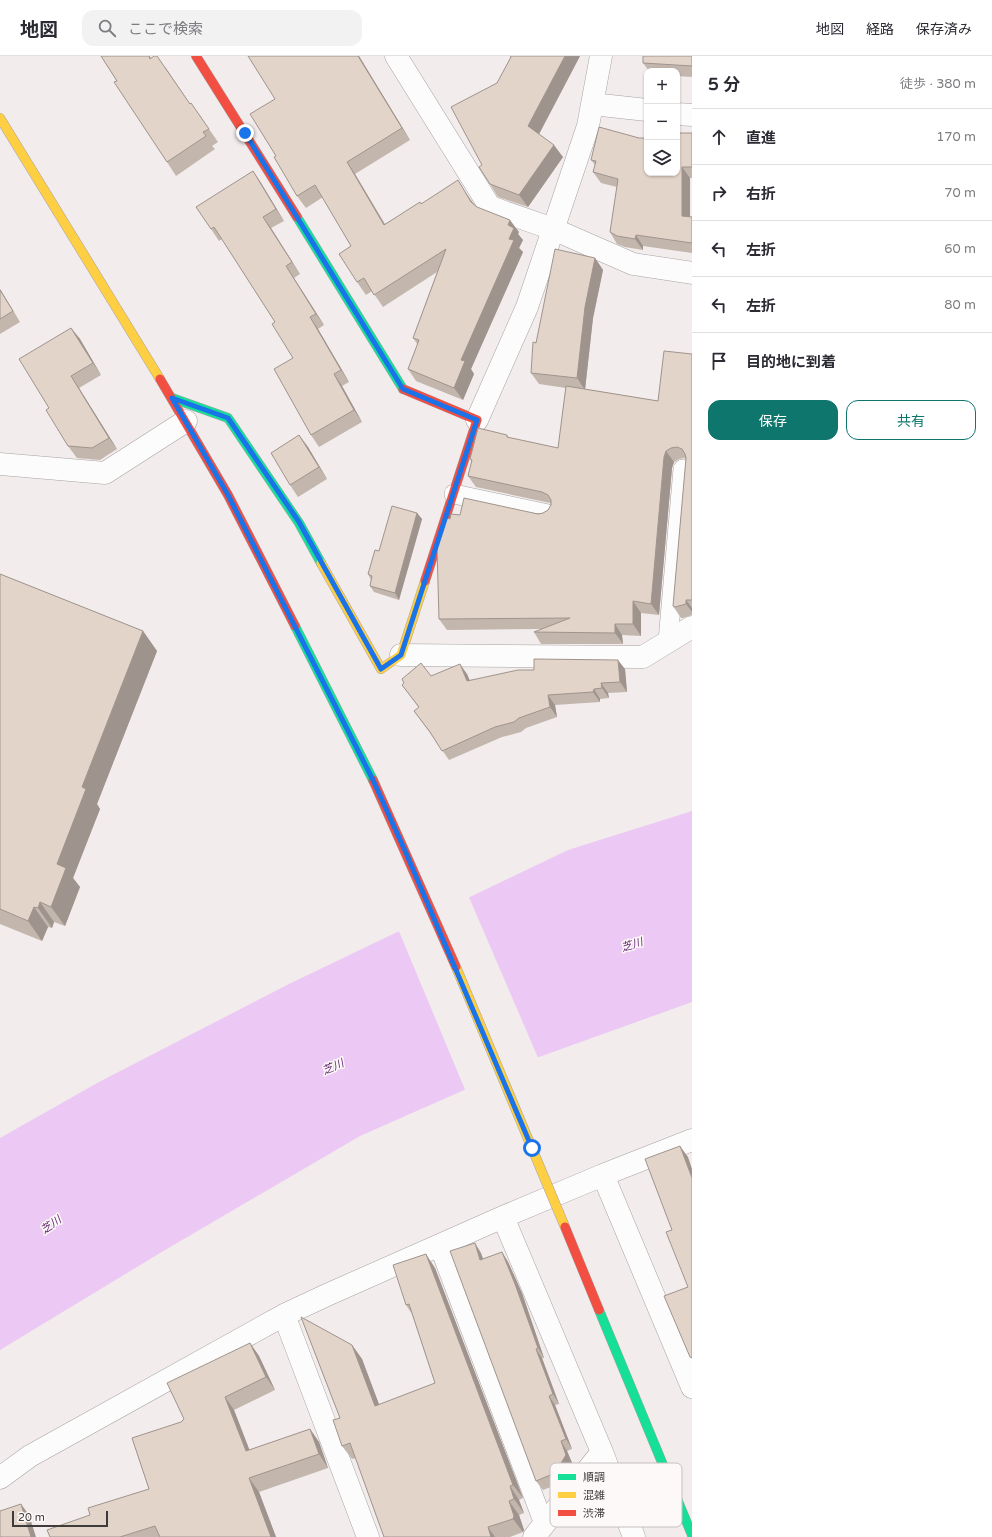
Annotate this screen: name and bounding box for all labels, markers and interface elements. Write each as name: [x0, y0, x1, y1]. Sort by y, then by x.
search box: [82, 10, 362, 46]
icon: search: [96, 17, 118, 39]
text: 地図: [20, 19, 58, 41]
text: ここで検索: [128, 20, 203, 38]
text: 地図: [816, 21, 844, 38]
text: 経路: [866, 21, 894, 38]
text: 保存済み: [916, 21, 972, 38]
map controls: [644, 68, 680, 176]
button: +: [644, 68, 680, 104]
text: 5 分: [708, 74, 740, 95]
text: 徒歩 · 380 m: [900, 76, 976, 92]
button: −: [644, 104, 680, 140]
route end: [236, 124, 254, 142]
icon: ahead: [708, 126, 730, 148]
text: 直進: [746, 129, 776, 147]
text: 170 m: [936, 129, 976, 145]
button: layers: [644, 140, 680, 176]
icon: right: [708, 182, 730, 204]
text: 右折: [746, 185, 776, 203]
text: 70 m: [944, 185, 976, 201]
icon: left: [708, 238, 730, 260]
text: 左折: [746, 241, 776, 259]
text: 60 m: [944, 241, 976, 257]
icon: left: [708, 294, 730, 316]
text: 左折: [746, 297, 776, 315]
text: 80 m: [944, 297, 976, 313]
icon: arrive: [708, 350, 730, 372]
text: 目的地に到着: [746, 353, 836, 371]
button: 保存: [708, 400, 838, 440]
button: 共有: [846, 400, 976, 440]
water label: 芝川: [620, 935, 645, 954]
water label: 芝川: [320, 1056, 347, 1077]
route start: [523, 1139, 541, 1157]
water label: 芝川: [38, 1213, 65, 1237]
legend: [550, 1463, 682, 1527]
text: 順調: [583, 1471, 605, 1484]
text: 混雑: [583, 1489, 605, 1502]
text: 渋滞: [583, 1507, 605, 1520]
scale bar: [12, 1509, 108, 1528]
text: 20 m: [18, 1511, 45, 1524]

